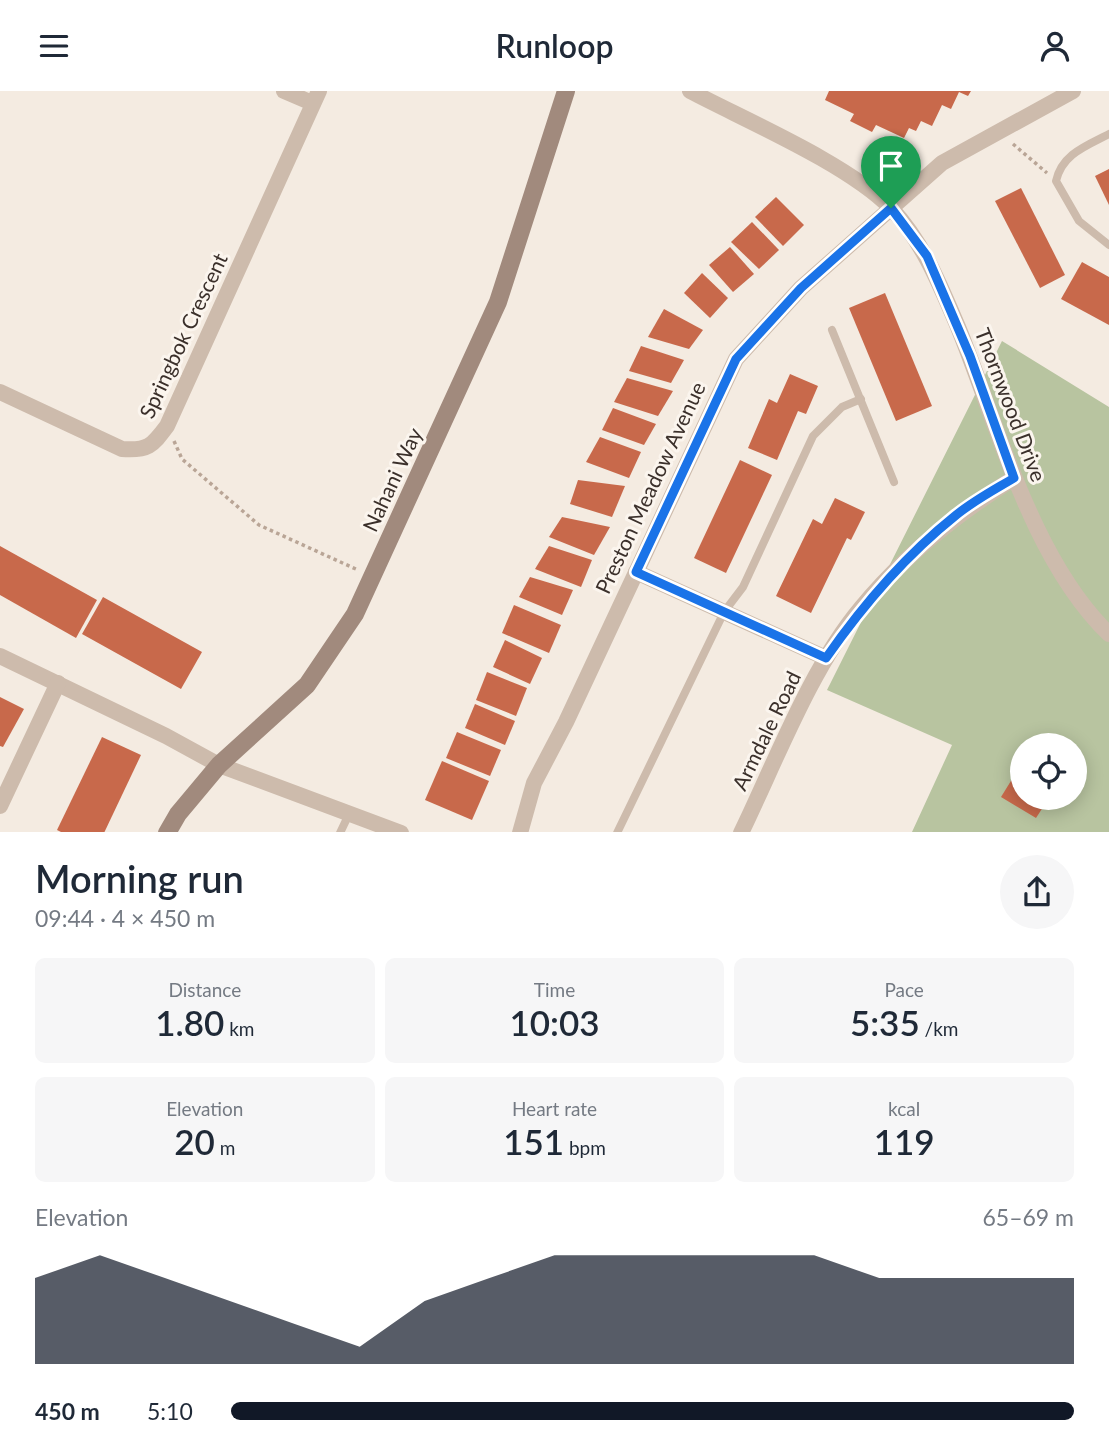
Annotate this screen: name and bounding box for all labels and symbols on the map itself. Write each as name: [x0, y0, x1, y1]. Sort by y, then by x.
pin: [861, 136, 921, 208]
street label: Springbok Crescent: [133, 248, 232, 422]
street label: Thornwood Drive: [971, 324, 1052, 485]
street label: Preston Meadow Avenue: [590, 378, 710, 597]
street label: Nahani Way: [357, 423, 427, 535]
street label: Armdale Road: [726, 667, 805, 794]

